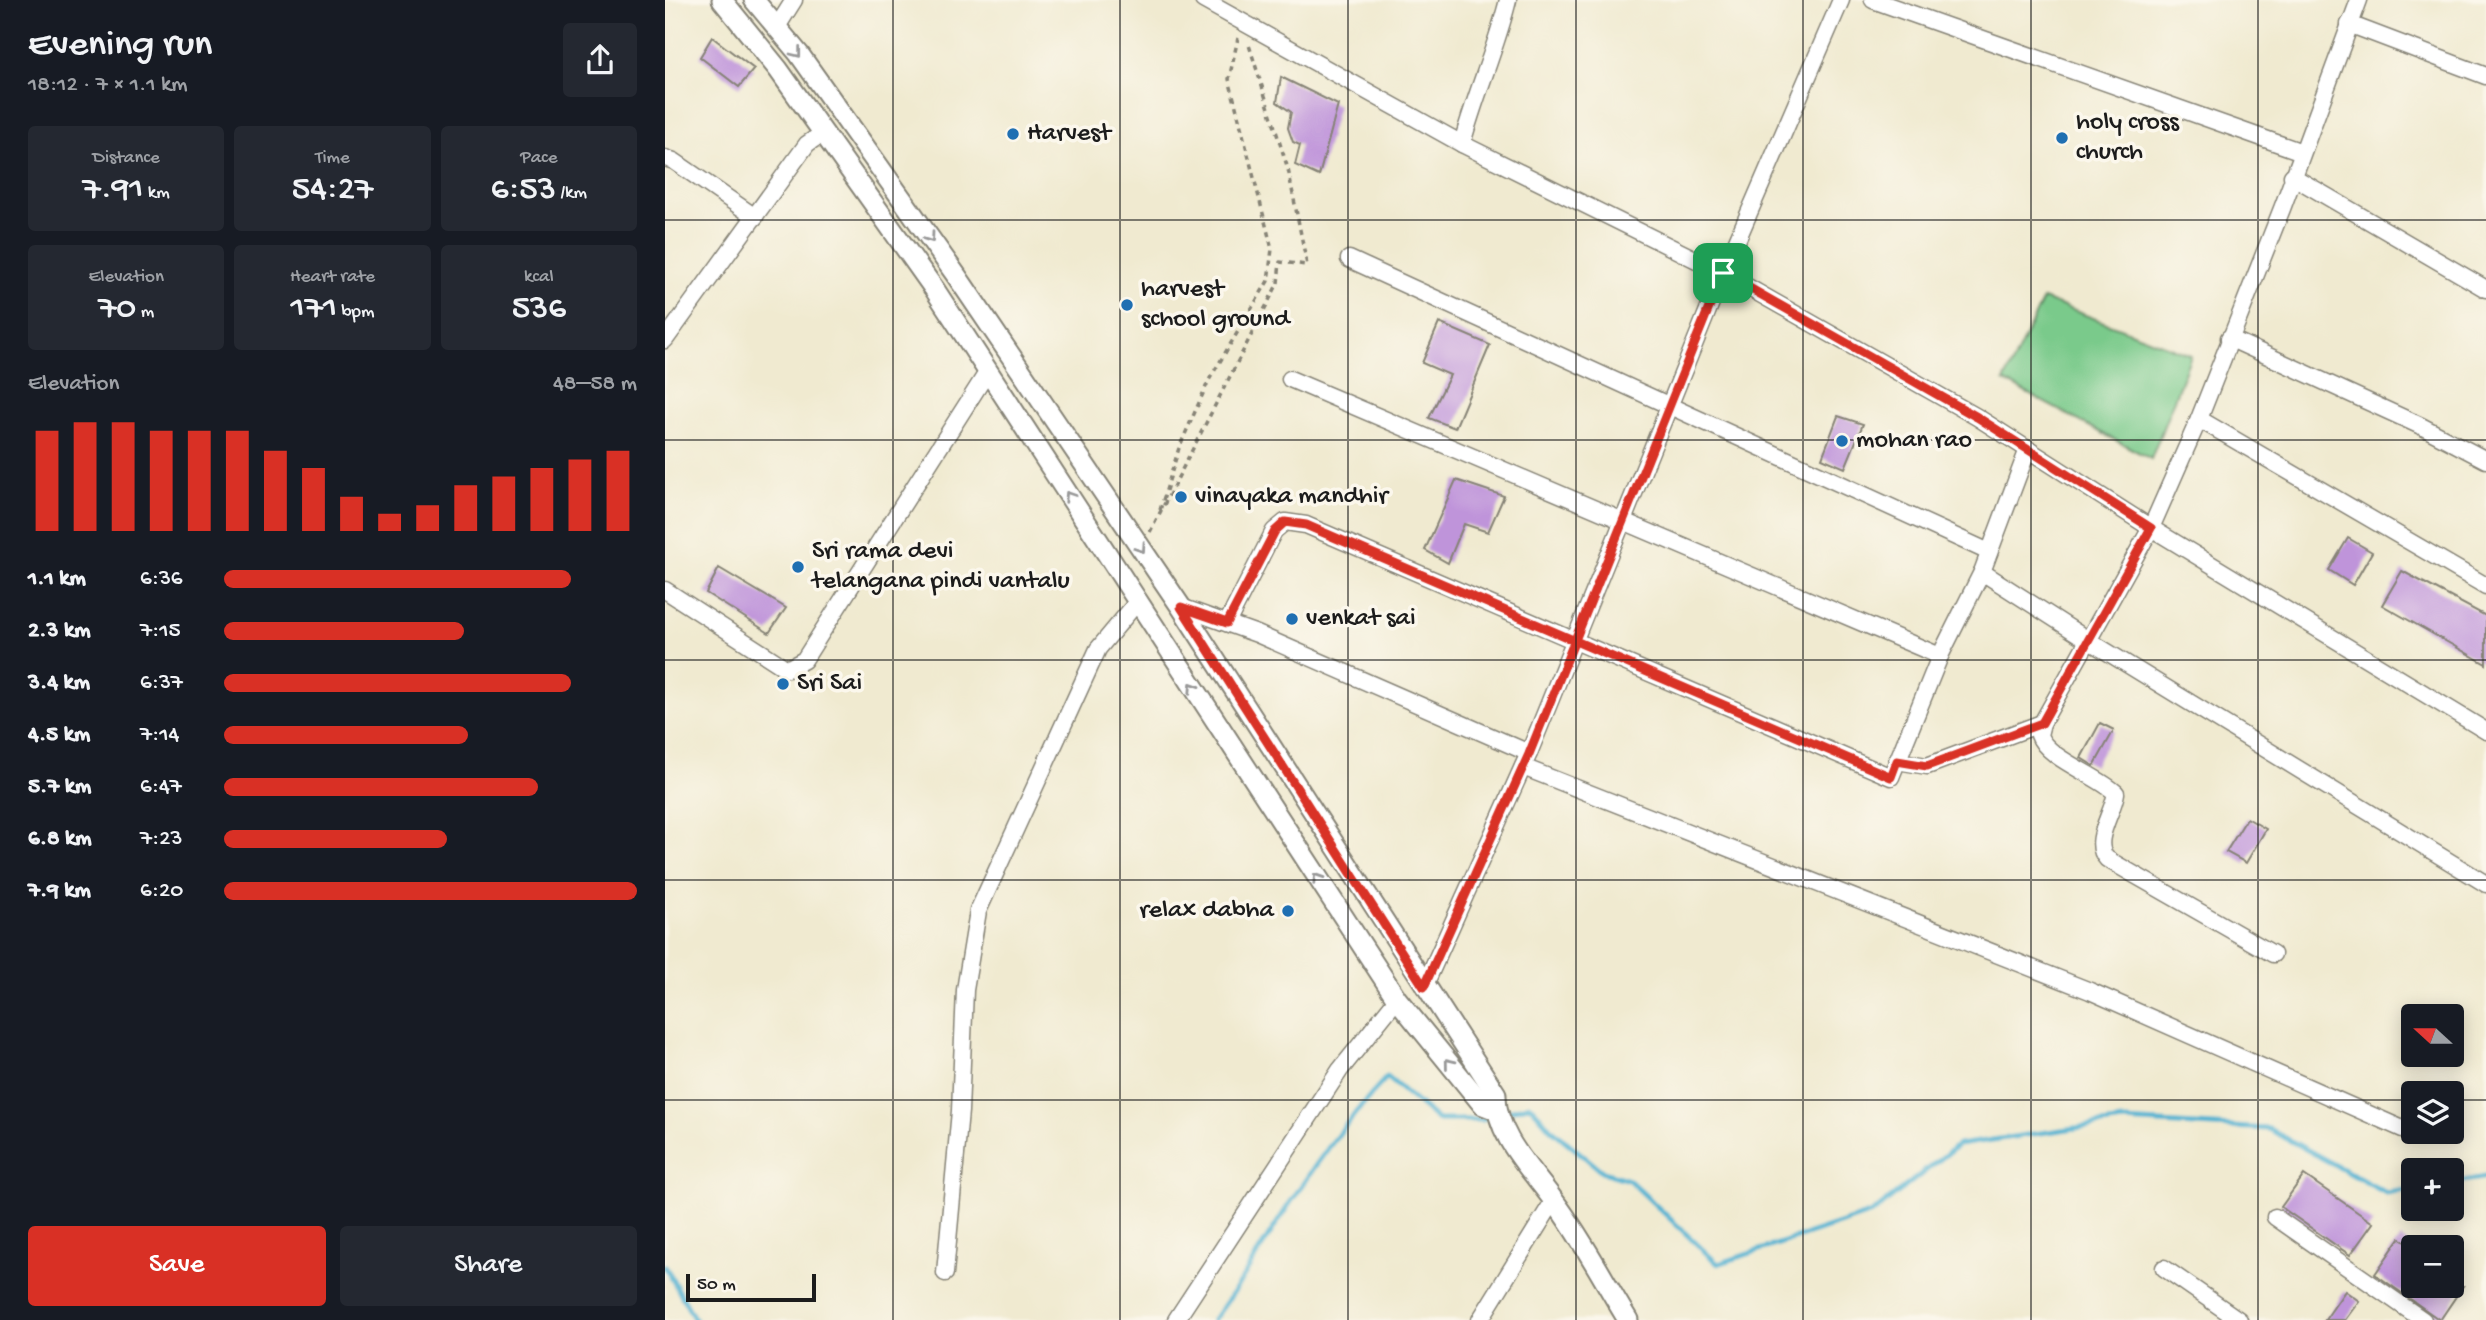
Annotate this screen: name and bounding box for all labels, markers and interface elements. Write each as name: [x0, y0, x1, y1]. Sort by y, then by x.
button: share: [563, 23, 637, 97]
text: Evening run: [28, 24, 212, 68]
one-way arrow: [789, 45, 802, 58]
text: 18:12 · 7 × 1.1 km: [28, 72, 188, 99]
place label: holy cross church: [2076, 108, 2180, 169]
place label: Harvest: [1027, 119, 1113, 150]
marker: Harvest: [1005, 126, 1021, 142]
marker: holy cross church: [2054, 130, 2070, 146]
text: Distance: [93, 147, 160, 170]
text: Time: [315, 147, 350, 170]
text: Pace: [520, 147, 557, 170]
text: 7.91: [83, 170, 143, 211]
text: 54:27: [292, 170, 373, 211]
text: 6:53: [491, 170, 556, 211]
text: km: [143, 182, 170, 205]
text: /km: [556, 182, 587, 205]
one-way arrow: [922, 230, 934, 243]
pin: [1693, 243, 1753, 303]
icon: arrive: [1704, 254, 1742, 292]
text: Elevation: [88, 266, 164, 289]
text: Heart rate: [290, 266, 375, 289]
text: kcal: [524, 266, 554, 289]
place label: harvest school ground: [1141, 275, 1291, 336]
text: 70: [98, 289, 136, 330]
text: 171: [291, 289, 337, 330]
text: 536: [512, 289, 566, 330]
marker: harvest school ground: [1119, 297, 1135, 313]
text: m: [136, 301, 154, 324]
text: bpm: [337, 301, 374, 324]
text: Elevation: [28, 371, 119, 398]
text: 48–58 m: [553, 371, 637, 398]
place label: mohan rao: [1856, 426, 1972, 457]
marker: mohan rao: [1834, 433, 1850, 449]
place label: vinayaka mandhir: [1195, 482, 1390, 513]
marker: vinayaka mandhir: [1173, 489, 1189, 505]
one-way arrow: [1065, 491, 1078, 504]
place label: Sri rama devi telangana pindi vantalu: [810, 537, 1070, 598]
one-way arrow: [1132, 540, 1145, 553]
marker: Sri rama devi telangana pindi vantalu: [790, 559, 806, 575]
text: 1.1 km: [28, 566, 86, 593]
text: 6:36: [140, 566, 182, 593]
place label: venkat sai: [1306, 604, 1416, 635]
marker: venkat sai: [1284, 611, 1300, 627]
text: 2.3 km: [28, 618, 90, 645]
text: 7:15: [140, 618, 181, 645]
place label: Sri Sai: [797, 669, 862, 700]
text: 3.4 km: [28, 670, 90, 697]
text: 6:37: [140, 670, 183, 697]
marker: Sri Sai: [775, 676, 791, 692]
one-way arrow: [1189, 682, 1201, 695]
text: 4.5 km: [28, 722, 90, 749]
text: 7:14: [140, 722, 179, 749]
text: 5.7 km: [28, 774, 91, 801]
text: 6:47: [140, 774, 182, 801]
text: 6.8 km: [28, 826, 92, 853]
text: 7:23: [140, 826, 182, 853]
one-way arrow: [1312, 872, 1325, 885]
text: 7.9 km: [28, 878, 91, 905]
text: 6:20: [140, 878, 183, 905]
place label: relax dabha: [1140, 896, 1276, 927]
marker: relax dabha: [1280, 903, 1296, 919]
north arrow: [2401, 1004, 2464, 1068]
map controls: [2401, 1004, 2464, 1298]
one-way arrow: [1445, 1058, 1457, 1071]
button: layers: [2401, 1081, 2464, 1144]
button: +: [2401, 1158, 2464, 1221]
button: Save: [28, 1226, 326, 1306]
button: Share: [340, 1226, 637, 1306]
button: −: [2401, 1235, 2464, 1298]
scale bar: [686, 1271, 815, 1303]
text: 50 m: [697, 1274, 736, 1297]

